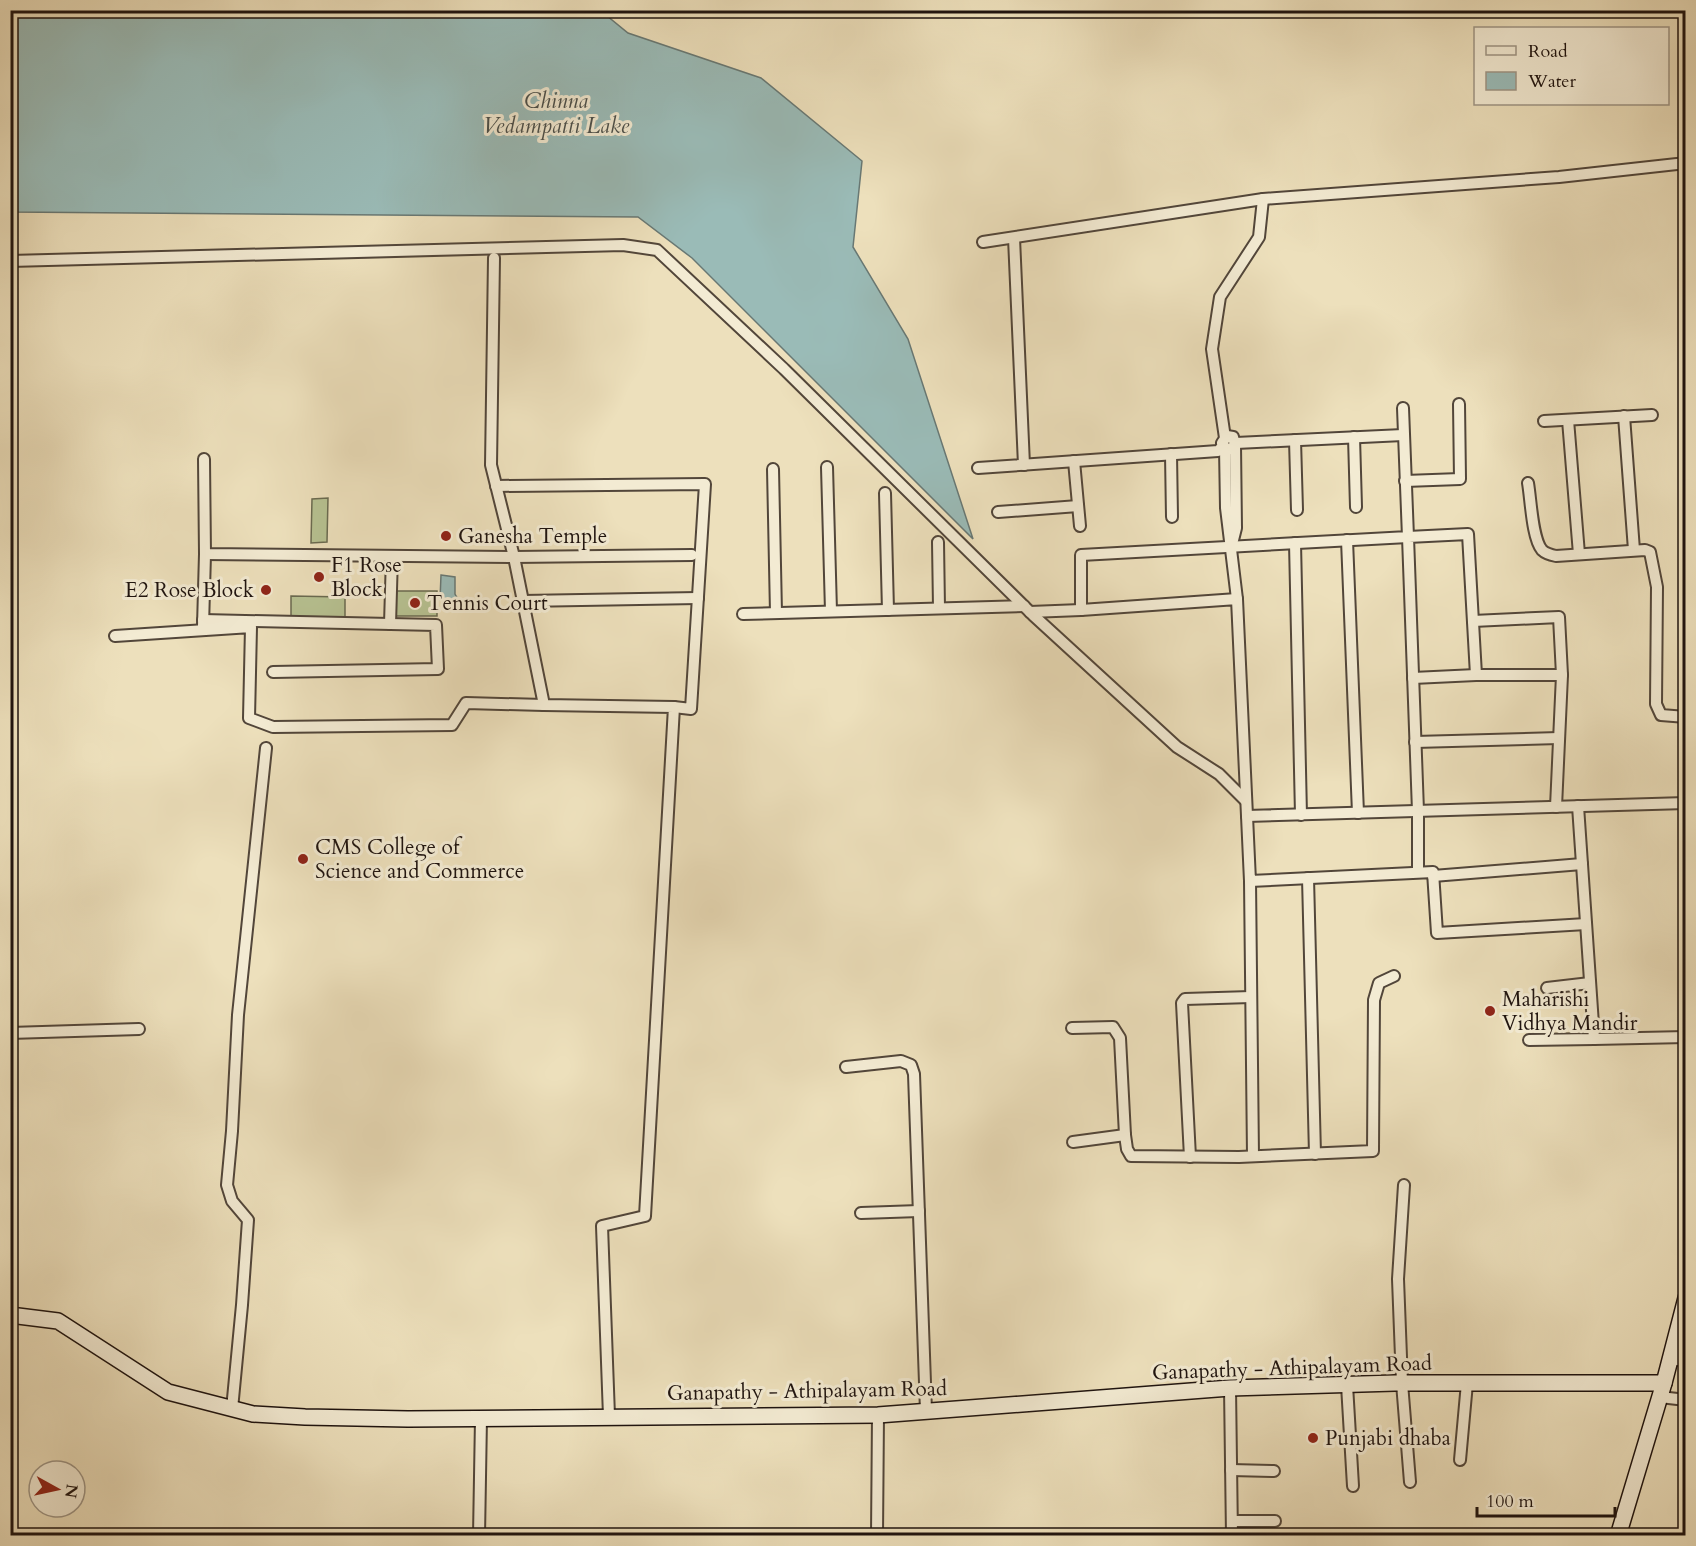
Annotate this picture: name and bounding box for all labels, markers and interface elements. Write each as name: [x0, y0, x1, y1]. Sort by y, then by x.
legend: [1474, 27, 1669, 105]
text: Road: [1528, 39, 1568, 64]
text: Water: [1527, 69, 1577, 94]
water label: Chinna Vedampatti Lake: [483, 86, 630, 141]
place label: Ganesha Temple: [458, 522, 607, 551]
marker: Ganesha Temple: [439, 529, 453, 543]
place label: F1 Rose Block: [331, 551, 402, 604]
marker: F1 Rose Block: [312, 570, 326, 584]
place label: E2 Rose Block: [125, 576, 255, 605]
marker: E2 Rose Block: [259, 583, 273, 597]
place label: Tennis Court: [427, 589, 548, 618]
marker: Tennis Court: [408, 596, 422, 610]
place label: CMS College of Science and Commerce: [315, 833, 524, 886]
marker: CMS College of Science and Commerce: [296, 852, 310, 866]
place label: Maharishi Vidhya Mandir: [1502, 985, 1638, 1038]
marker: Maharishi Vidhya Mandir: [1483, 1004, 1497, 1018]
street label: Ganapathy - Athipalayam Road: [1151, 1349, 1433, 1387]
street label: Ganapathy - Athipalayam Road: [667, 1374, 947, 1408]
place label: Punjabi dhaba: [1325, 1424, 1451, 1453]
marker: Punjabi dhaba: [1306, 1431, 1320, 1445]
north arrow: [27, 1459, 87, 1519]
scale bar: [1477, 1480, 1615, 1518]
text: N: [59, 1483, 83, 1499]
text: 100 m: [1486, 1489, 1534, 1514]

